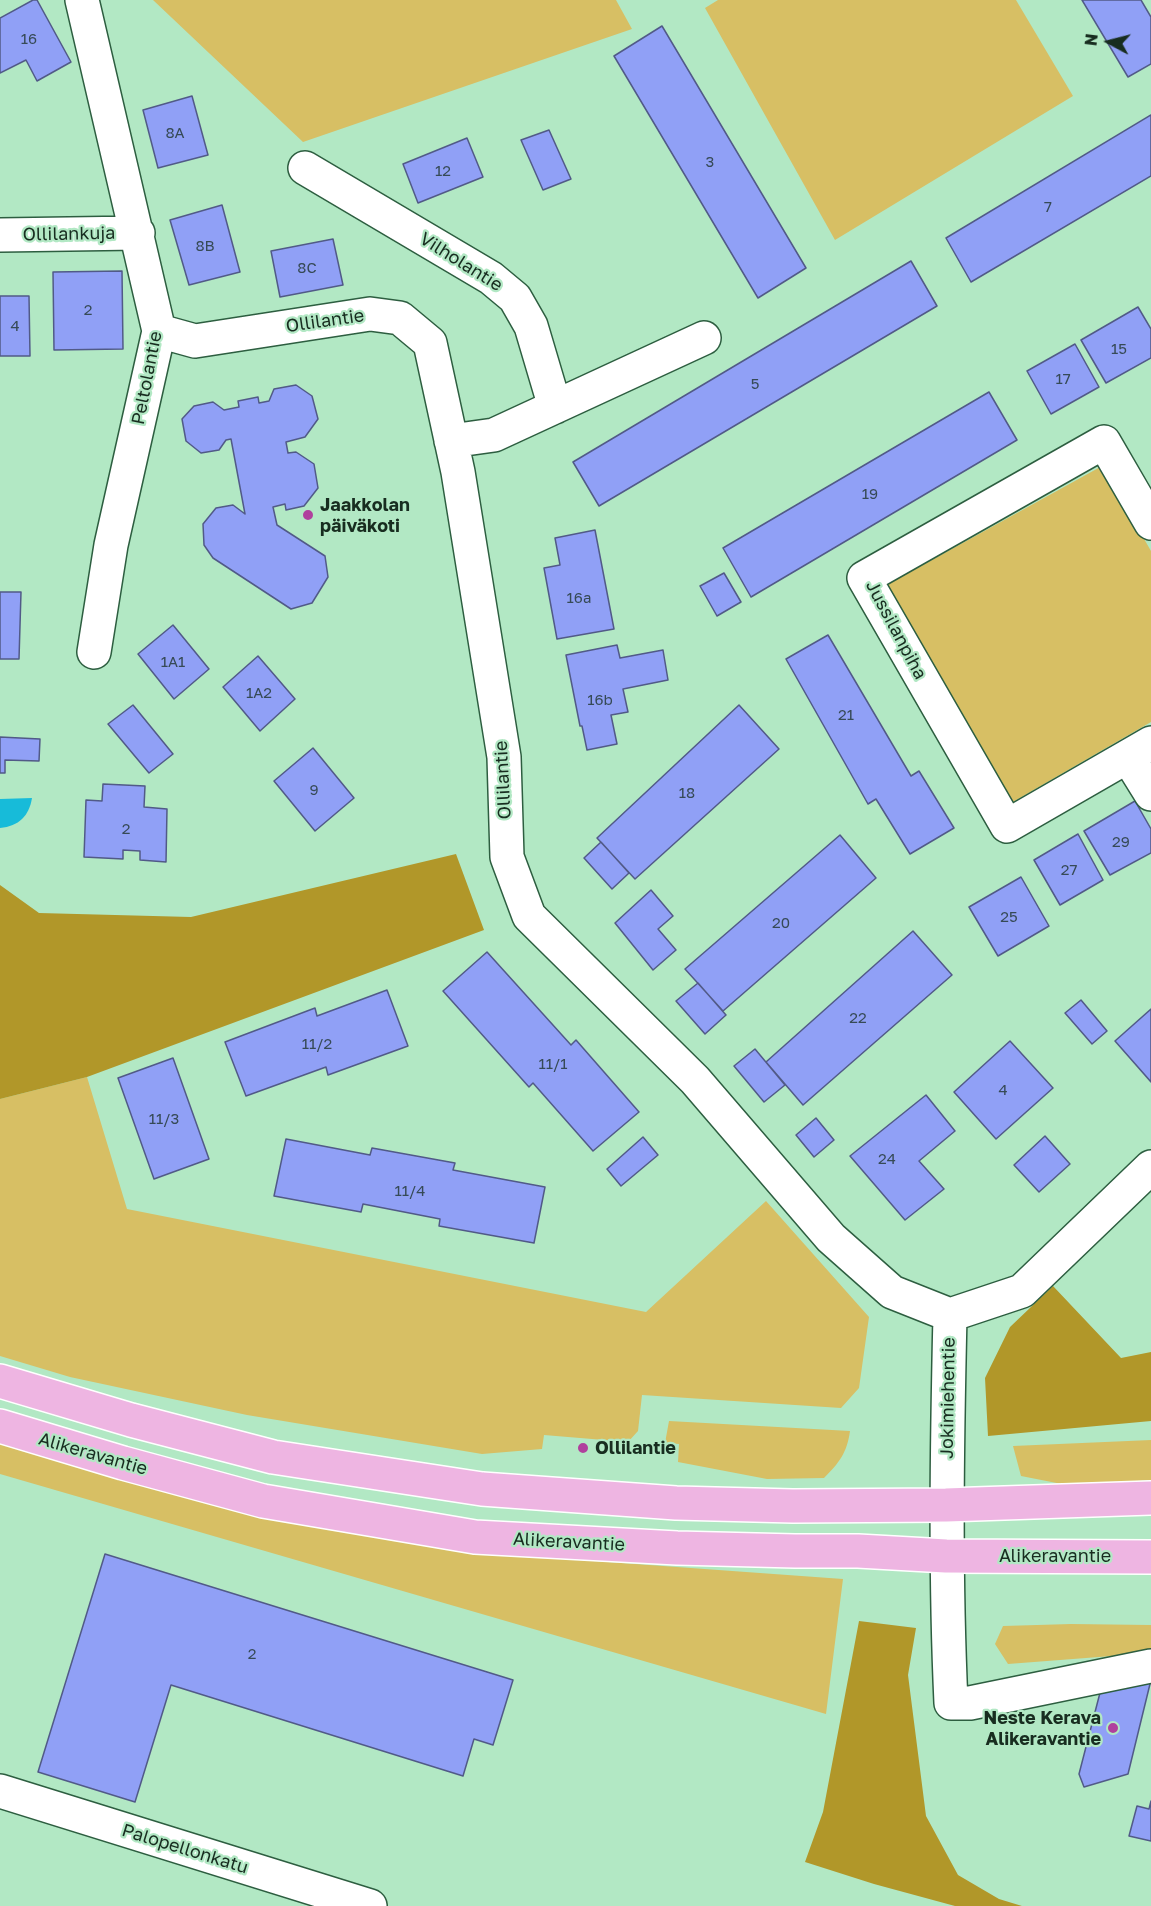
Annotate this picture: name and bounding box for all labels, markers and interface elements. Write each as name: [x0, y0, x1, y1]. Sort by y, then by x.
north arrow: [1079, 12, 1139, 72]
house number: 16: [21, 30, 37, 48]
text: N: [1080, 33, 1102, 47]
house number: 8A: [165, 124, 185, 142]
house number: 3: [706, 153, 714, 171]
house number: 12: [435, 162, 451, 180]
house number: 7: [1044, 198, 1052, 216]
street label: Ollilankuja: [22, 222, 116, 246]
street label: Vilholantie: [416, 228, 506, 296]
house number: 8B: [195, 237, 215, 255]
house number: 8C: [297, 259, 317, 277]
house number: 2: [84, 301, 92, 319]
street label: Ollilantie: [284, 305, 366, 337]
house number: 4: [10, 317, 20, 335]
street label: Peltolantie: [127, 329, 167, 427]
house number: 15: [1111, 340, 1127, 358]
house number: 17: [1055, 370, 1071, 388]
house number: 5: [751, 375, 759, 393]
house number: 19: [862, 485, 878, 503]
place label: Jaakkolan päiväkoti: [320, 494, 410, 536]
marker: Jaakkolan päiväkoti: [301, 508, 315, 522]
street label: Jussilanpiha: [861, 577, 931, 683]
house number: 16a: [567, 589, 591, 607]
house number: 1A1: [161, 653, 185, 671]
house number: 1A2: [246, 684, 272, 702]
house number: 16b: [587, 691, 613, 709]
house number: 21: [838, 706, 854, 724]
street label: Ollilantie: [490, 740, 516, 820]
house number: 9: [309, 781, 319, 799]
house number: 18: [679, 784, 695, 802]
house number: 2: [122, 820, 130, 838]
house number: 29: [1112, 833, 1130, 851]
house number: 27: [1061, 861, 1077, 879]
house number: 25: [1000, 908, 1018, 926]
house number: 20: [772, 914, 790, 932]
house number: 22: [849, 1009, 867, 1027]
house number: 11/2: [302, 1035, 332, 1053]
house number: 11/1: [538, 1055, 568, 1073]
house number: 4: [998, 1081, 1008, 1099]
house number: 11/3: [149, 1110, 179, 1128]
house number: 24: [878, 1150, 896, 1168]
house number: 11/4: [395, 1182, 425, 1200]
street label: Jokimiehentie: [936, 1337, 960, 1459]
street label: Alikeravantie: [36, 1428, 150, 1480]
place label: Ollilantie: [595, 1437, 676, 1459]
marker: Ollilantie: [576, 1441, 590, 1455]
street label: Alikeravantie: [512, 1528, 626, 1556]
street label: Alikeravantie: [999, 1545, 1111, 1567]
house number: 2: [248, 1645, 256, 1663]
place label: Neste Kerava Alikeravantie: [984, 1707, 1101, 1750]
marker: Neste Kerava Alikeravantie: [1106, 1721, 1120, 1735]
street label: Palopellonkatu: [119, 1820, 251, 1878]

